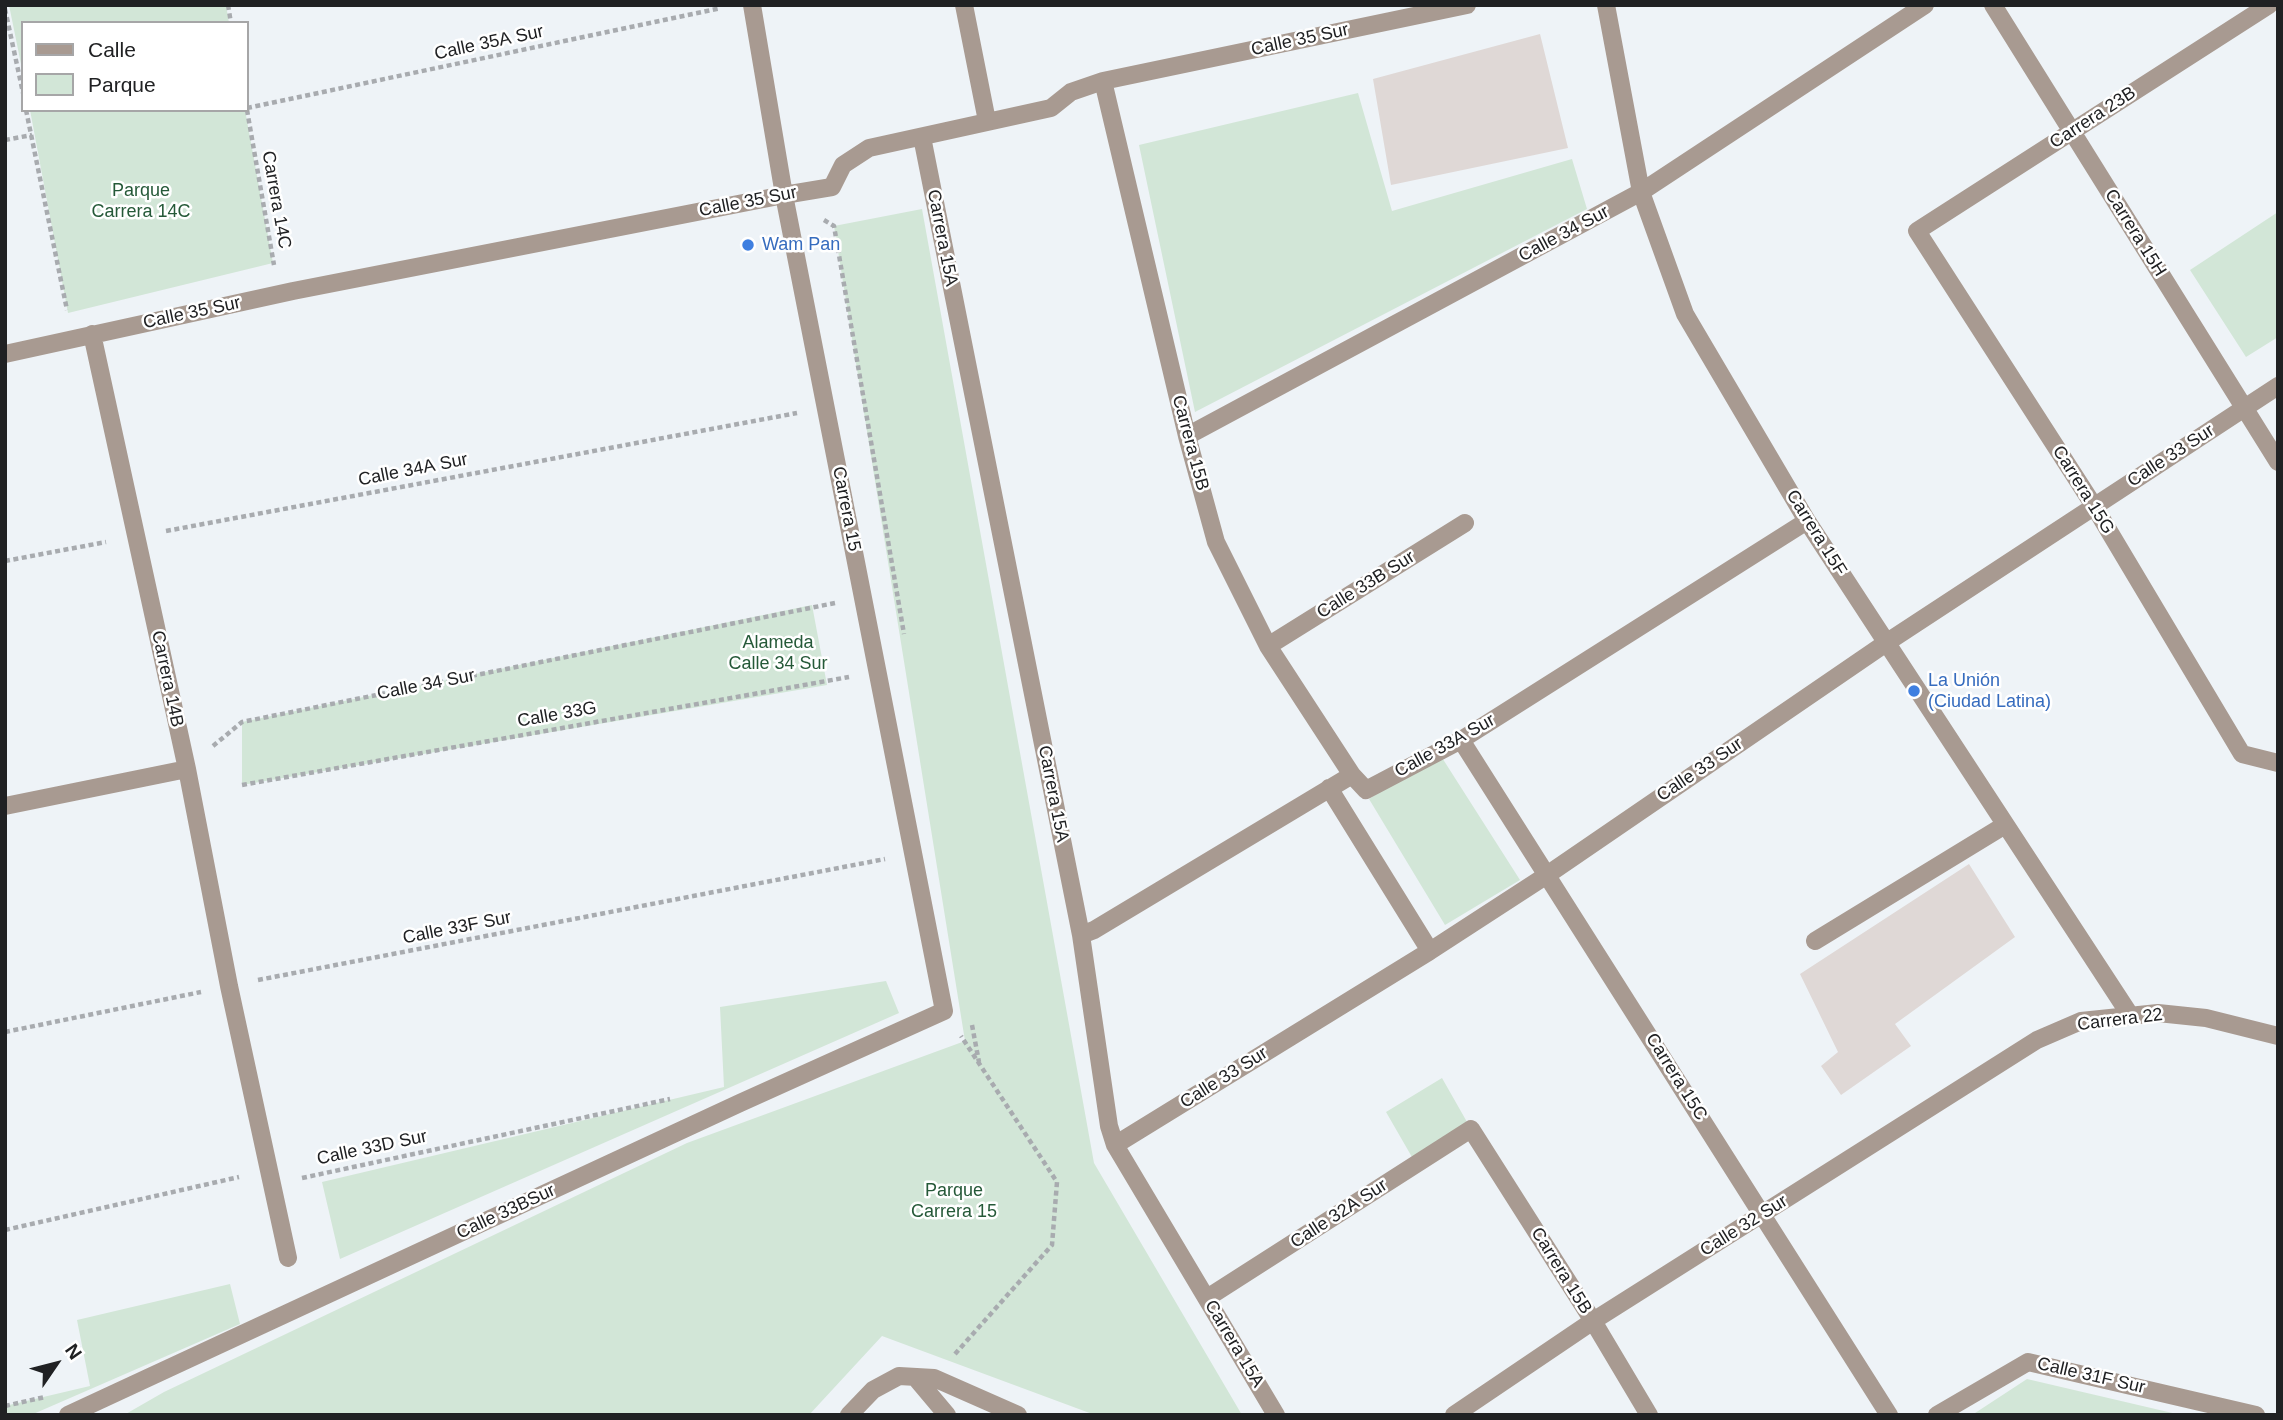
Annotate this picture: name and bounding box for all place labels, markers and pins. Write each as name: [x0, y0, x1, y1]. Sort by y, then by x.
place label: Wam Pan: [762, 234, 840, 256]
marker: Wam Pan: [740, 237, 756, 253]
place label: La Unión (Ciudad Latina): [1928, 670, 2051, 712]
marker: La Unión (Ciudad Latina): [1906, 683, 1922, 699]

